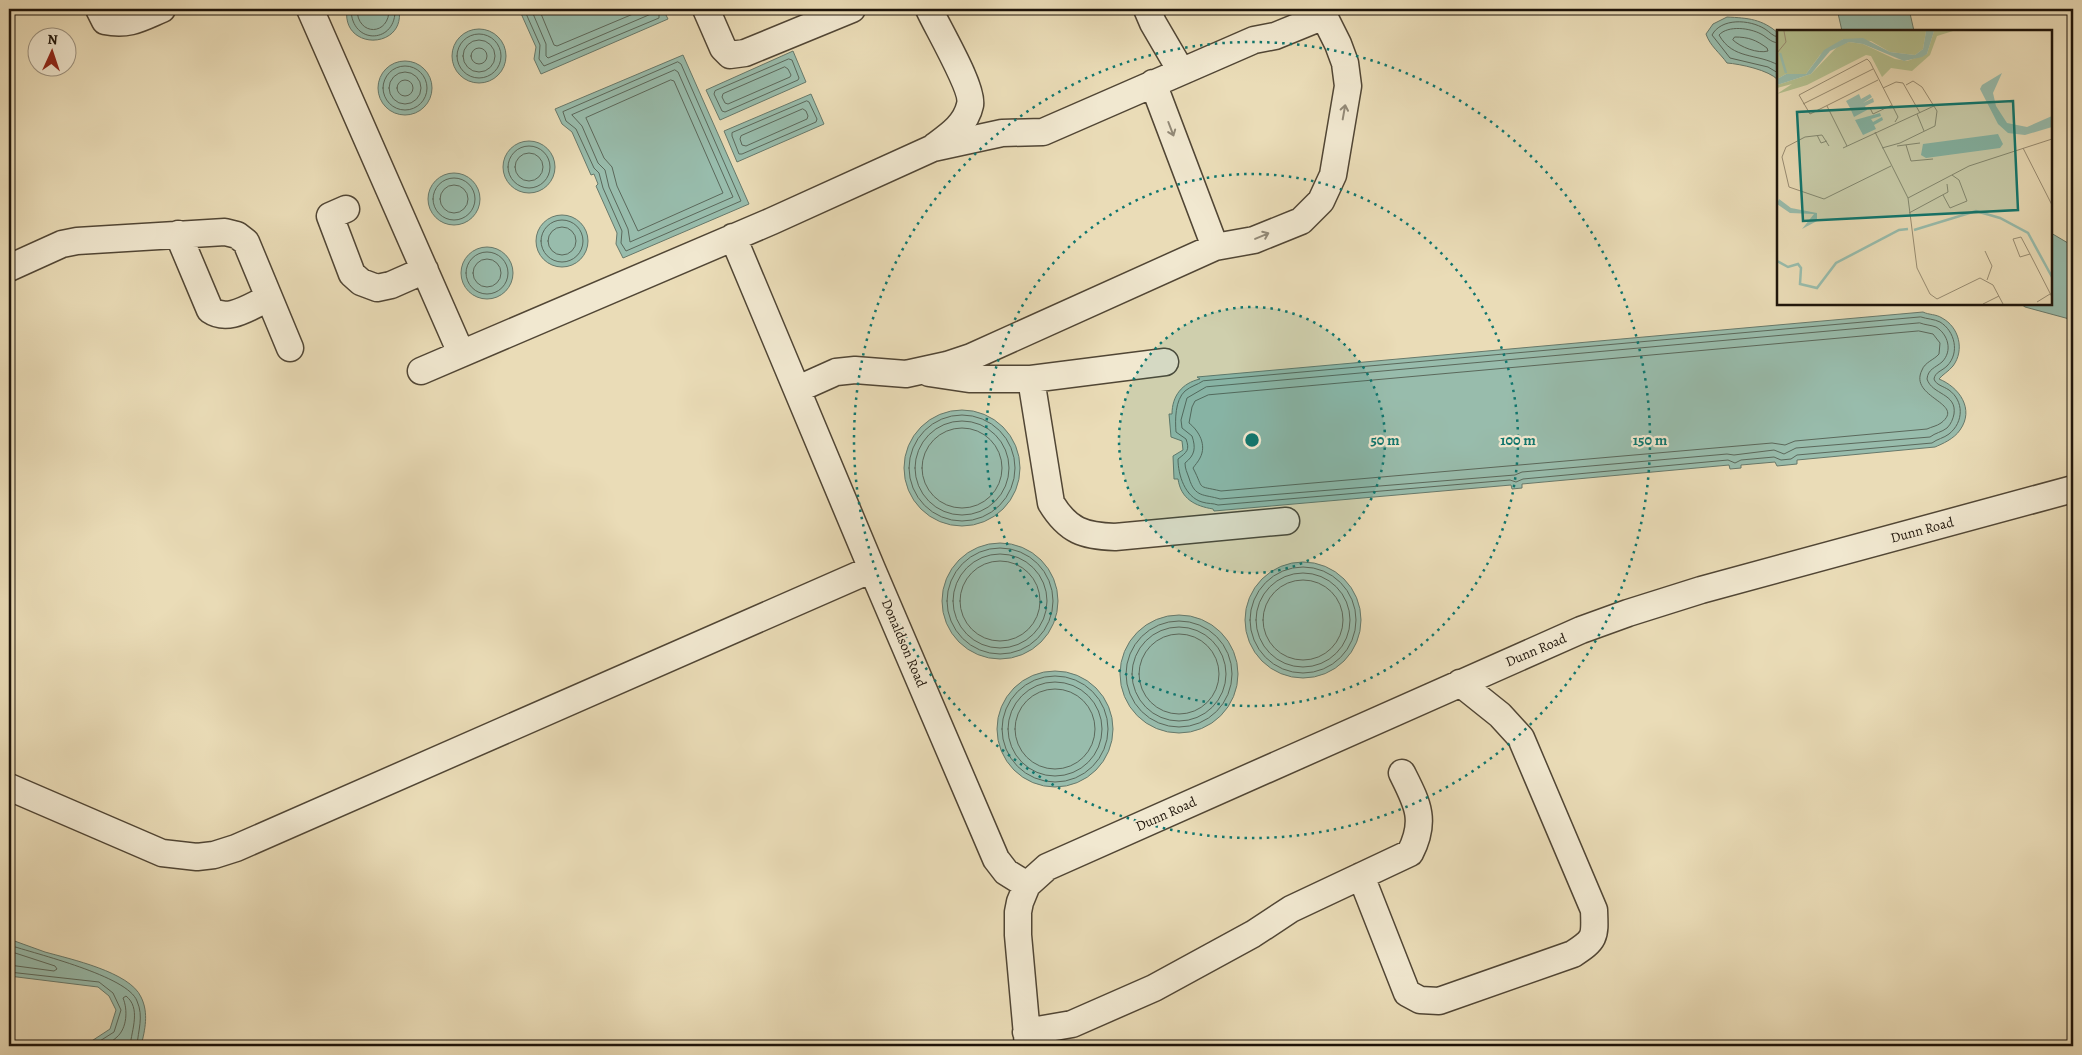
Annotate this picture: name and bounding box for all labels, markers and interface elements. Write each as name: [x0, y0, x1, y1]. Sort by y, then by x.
north arrow: [28, 28, 78, 78]
text: N: [47, 30, 58, 49]
inset map: [1777, 30, 2052, 305]
one-way arrow: [1339, 104, 1349, 120]
one-way arrow: [1167, 121, 1176, 136]
one-way arrow: [1255, 231, 1270, 240]
text: 50 m: [1370, 430, 1400, 450]
text: 100 m: [1500, 430, 1536, 450]
text: 150 m: [1633, 430, 1668, 450]
centre of rings: [1243, 431, 1261, 449]
street label: Dunn Road: [1888, 512, 1956, 548]
street label: Donaldson Road: [877, 596, 931, 690]
street label: Dunn Road: [1503, 628, 1570, 671]
street label: Dunn Road: [1133, 792, 1200, 836]

